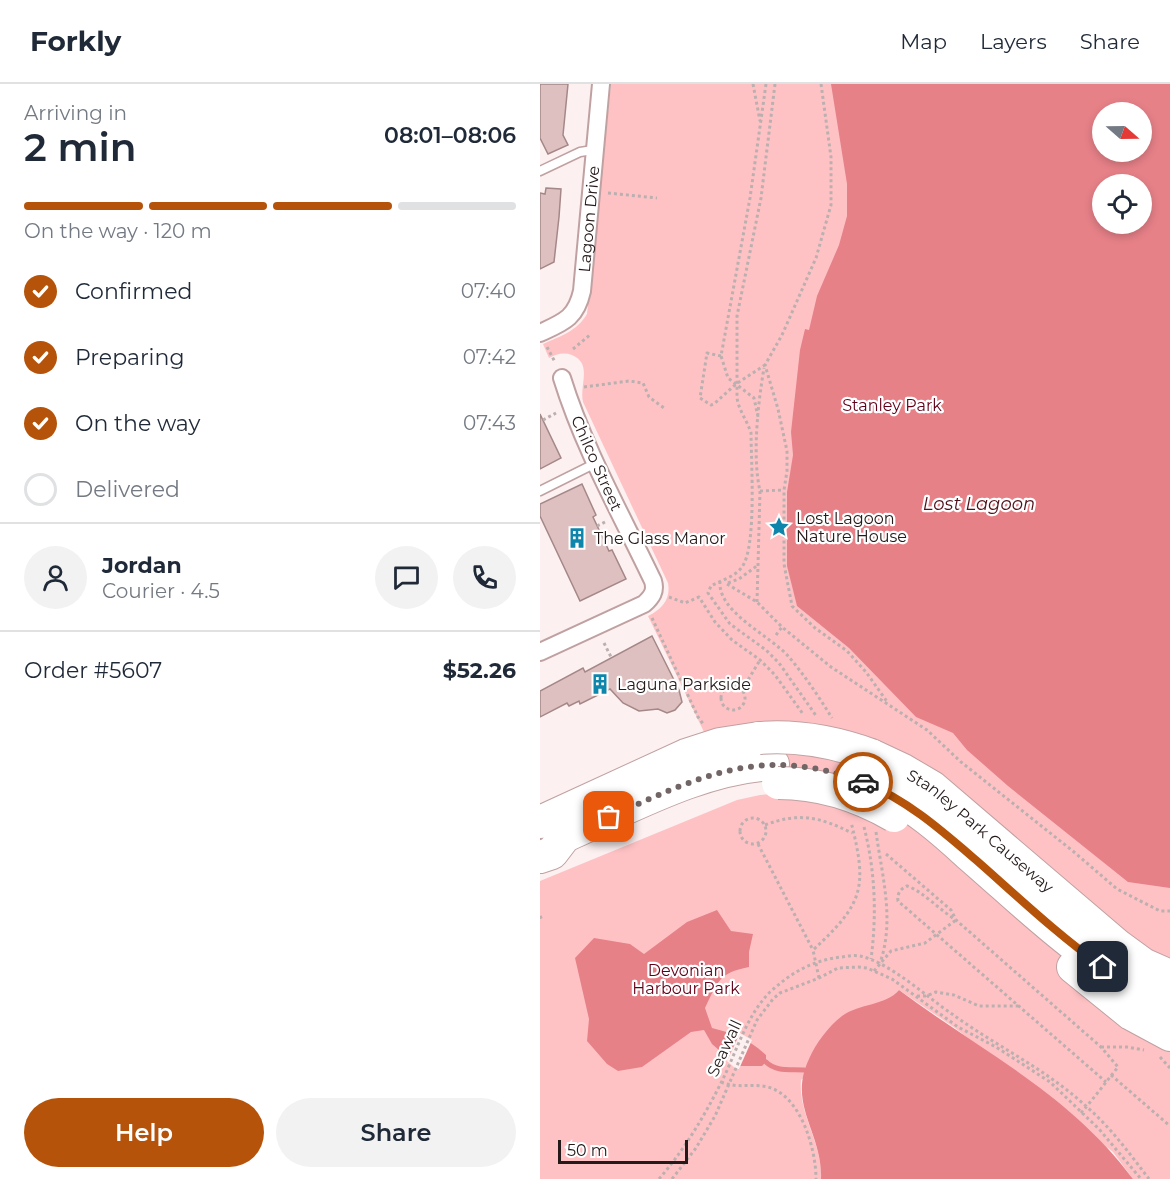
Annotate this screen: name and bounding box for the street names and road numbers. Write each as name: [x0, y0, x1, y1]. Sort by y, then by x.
street label: Lagoon Drive: [575, 165, 603, 273]
street label: Chilco Street: [567, 413, 626, 514]
street label: Stanley Park Causeway: [904, 766, 1058, 897]
street label: Seawall: [703, 1017, 746, 1080]

